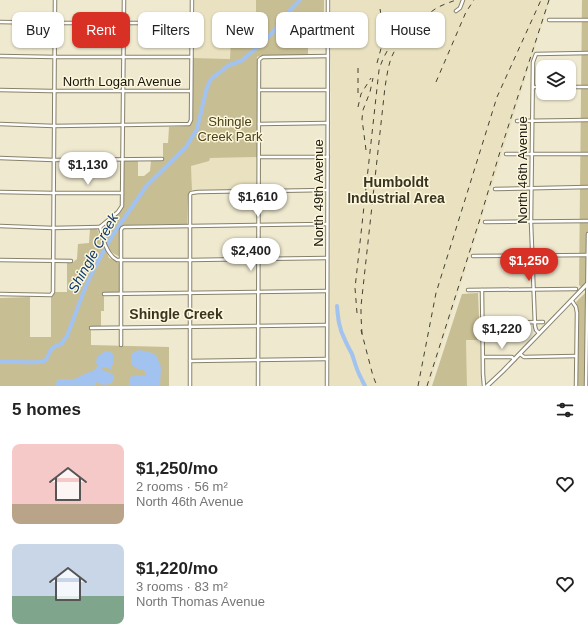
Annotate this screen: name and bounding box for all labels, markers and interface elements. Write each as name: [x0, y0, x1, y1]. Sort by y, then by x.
chip: Buy: [12, 12, 64, 48]
chip: Rent: [72, 12, 130, 48]
chip: Filters: [138, 12, 204, 48]
chip: New: [212, 12, 268, 48]
chip: Apartment: [276, 12, 368, 48]
chip: House: [376, 12, 445, 48]
map controls: [536, 60, 576, 100]
button: layers: [536, 60, 576, 100]
street label: North Logan Avenue: [63, 74, 181, 89]
park label: Shingle Creek Park: [197, 114, 263, 144]
street label: North 46th Avenue: [515, 116, 530, 224]
street label: North 49th Avenue: [311, 139, 326, 247]
pin: $1,130: [55, 152, 121, 186]
text: $1,130: [68, 157, 108, 172]
district label: Humboldt Industrial Area: [347, 174, 445, 206]
pin: $1,610: [225, 184, 291, 218]
text: $1,610: [238, 189, 278, 204]
water label: Shingle Creek: [65, 210, 122, 295]
pin: $2,400: [218, 238, 284, 272]
text: $2,400: [231, 243, 271, 258]
pin: $1,250: [496, 248, 562, 282]
text: $1,250: [509, 253, 549, 268]
district label: Shingle Creek: [129, 306, 223, 322]
pin: $1,220: [469, 316, 535, 350]
text: $1,220: [482, 321, 522, 336]
icon: filters: [554, 399, 576, 421]
text: 5 homes: [12, 400, 81, 419]
text: $1,250/mo: [136, 459, 218, 478]
icon: home: [44, 460, 92, 508]
icon: heart: [554, 473, 576, 495]
text: 2 rooms · 56 m²: [136, 479, 228, 494]
text: North 46th Avenue: [136, 494, 243, 509]
text: $1,220/mo: [136, 559, 218, 578]
icon: home: [44, 560, 92, 608]
icon: heart: [554, 573, 576, 595]
text: 3 rooms · 83 m²: [136, 579, 228, 594]
text: North Thomas Avenue: [136, 594, 265, 609]

